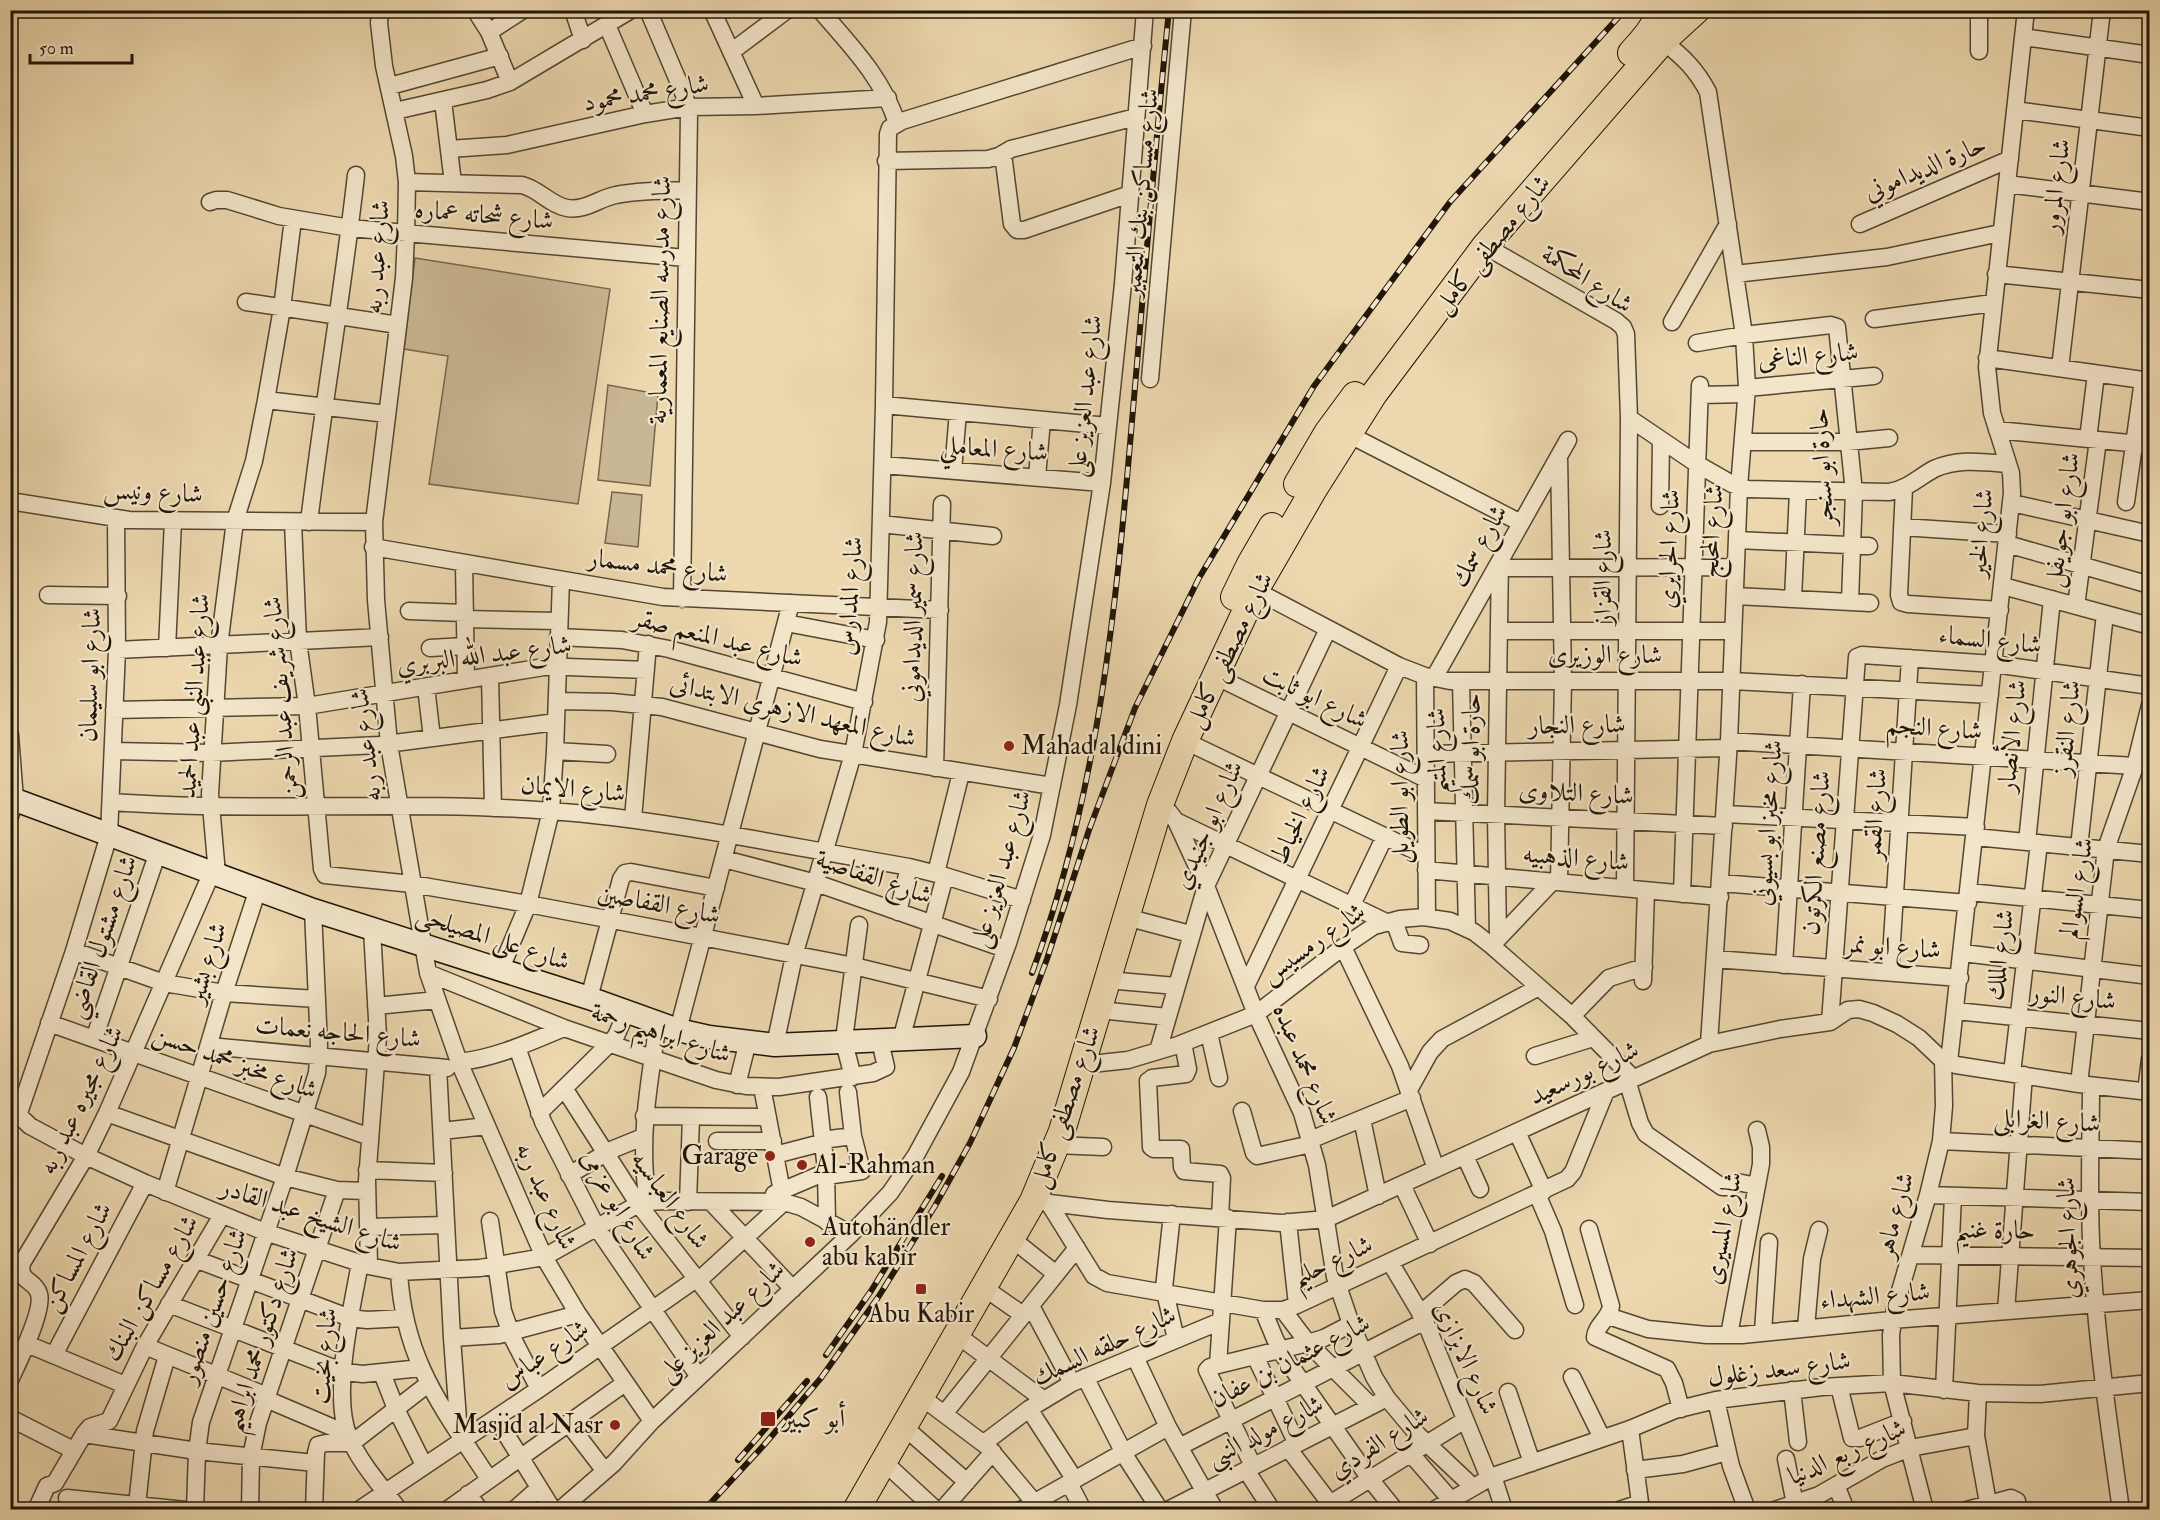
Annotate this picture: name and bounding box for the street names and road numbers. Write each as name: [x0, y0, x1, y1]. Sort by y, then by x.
street label: شارع محمد محمود: [581, 67, 712, 124]
street label: شارع مساكن بنك التعمير: [1116, 87, 1171, 302]
street label: حارة الديداموني: [1859, 128, 1993, 213]
street label: شارع المرور: [2034, 137, 2083, 239]
street label: شارع مصطفى كامل: [1426, 168, 1562, 323]
street label: شارع مدرسه الصنايع المعمارية: [642, 175, 685, 425]
street label: شارع شحاته عماره: [413, 193, 555, 242]
street label: شارع عبد ربه: [357, 199, 402, 316]
street label: شارع المحكمة: [1532, 238, 1639, 325]
street label: شارع عبد العزيز على: [1061, 313, 1114, 479]
street label: شارع الناغى: [1756, 336, 1860, 381]
street label: حارة ابو سنجر: [1803, 407, 1841, 530]
street label: شارع المعاملي: [938, 429, 1049, 477]
street label: شارع ابو جويفل: [2037, 450, 2092, 590]
street label: شارع ونيس: [102, 473, 204, 516]
street label: شارع المحلج: [1694, 483, 1737, 579]
street label: شارع الخير: [1961, 487, 2006, 582]
street label: شارع الحرايري: [1651, 489, 1692, 609]
street label: شارع سمك: [1443, 499, 1519, 596]
street label: شارع القزاز: [1587, 529, 1624, 628]
street label: شارع سمير الديداموني: [896, 531, 935, 703]
street label: شارع المدارس: [830, 535, 875, 657]
street label: شارع محمد مسمار: [583, 541, 730, 595]
street label: شارع مصطفى كامل: [1177, 567, 1285, 735]
street label: شارع عبد النبى عبد الحميد: [171, 592, 222, 800]
street label: شارع شريف عبد الرحمن: [256, 595, 311, 801]
street label: شارع عبد المنعم صقر: [625, 601, 806, 682]
street label: شارع ابو سليمان: [72, 607, 113, 743]
street label: شارع السماء: [1936, 619, 2043, 666]
street label: شارع عبد الله البربري: [394, 623, 574, 687]
street label: شارع الوزيرى: [1548, 639, 1662, 676]
street label: شارع ابو ثابت: [1255, 658, 1373, 741]
street label: شارع المعهد الازهرى الابتدائى: [666, 667, 919, 760]
street label: شارع الأنصار: [1987, 678, 2039, 797]
street label: شارع النقرز: [2046, 678, 2093, 781]
street label: شارع عبد ربه: [343, 686, 394, 804]
street label: حارة ابو سمك: [1454, 693, 1488, 805]
street label: شارع المتيم: [1420, 707, 1463, 794]
street label: شارع النجار: [1525, 708, 1626, 747]
street label: شارع النجم: [1884, 709, 1983, 755]
street label: شارع ابو الطويل: [1384, 730, 1421, 864]
street label: شارع مخبز ابو بسيوني: [1746, 739, 1795, 907]
street label: شارع ابو جنيدي: [1165, 756, 1255, 896]
street label: شارع الخياط: [1262, 761, 1342, 872]
street label: شارع القمر: [1856, 767, 1899, 864]
street label: شارع الايمان: [519, 768, 627, 815]
street label: شارع مصنع الكرتون: [1794, 770, 1845, 937]
street label: شارع التلاوى: [1517, 774, 1634, 817]
street label: شارع عبد العزيز على: [963, 786, 1044, 953]
street label: شارع السوالم: [2053, 835, 2107, 942]
street label: شارع الذهبيه: [1521, 837, 1631, 884]
street label: شارع القفاصية: [810, 842, 936, 917]
street label: شارع مشتول القاضي: [59, 851, 152, 1025]
street label: شارع القفاصين: [594, 876, 723, 936]
street label: شارع رمسيس: [1255, 895, 1374, 995]
street label: شارع على المصيلحى: [411, 898, 574, 983]
street label: شارع الملك: [1979, 907, 2026, 1003]
street label: شارع بشير: [179, 918, 239, 1012]
street label: شارع ابو نمر: [1841, 927, 1942, 971]
street label: شارع النور: [2025, 976, 2118, 1022]
street label: شارع ابراهيم رحمة: [584, 995, 735, 1079]
street label: شارع محمد عبده: [1261, 999, 1345, 1131]
street label: شارع الحاجه نعمات: [253, 1009, 422, 1060]
street label: شارع مخبز محمد حسن: [147, 1017, 322, 1111]
street label: شارع مجيره عبد ربه: [31, 1020, 135, 1182]
street label: شارع مصطفى كامل: [1022, 1022, 1112, 1194]
street label: شارع بورسعيد: [1524, 1034, 1646, 1117]
street label: شارع الغرابلى: [1992, 1102, 2101, 1145]
street label: شارع عبد ربه: [504, 1137, 584, 1257]
street label: شارع ابو عزمى: [569, 1144, 663, 1269]
street label: شارع العباسيه: [620, 1145, 716, 1258]
street label: شارع المسيرى: [1696, 1169, 1755, 1288]
street label: شارع ماهر: [1867, 1169, 1927, 1266]
street label: شارع الشيخ عبد القادر: [211, 1170, 406, 1266]
street label: شارع الجوهري: [2050, 1176, 2091, 1300]
street label: شارع المساكن: [35, 1197, 124, 1320]
street label: شارع مساكن البنك: [96, 1209, 210, 1370]
street label: حارة غنيم: [1954, 1213, 2036, 1256]
street label: شارع حسين منصور: [170, 1224, 259, 1392]
street label: شارع حليم: [1286, 1228, 1382, 1302]
street label: شارع دكتور محمد ابراهيم: [216, 1244, 314, 1439]
street label: شارع عبد العزيز على: [650, 1254, 795, 1392]
street label: شارع الشهداء: [1819, 1275, 1932, 1322]
street label: شارع الابزازى: [1422, 1296, 1505, 1422]
street label: شارع حلقه السمك: [1027, 1299, 1183, 1398]
street label: شارع بخيت: [304, 1306, 349, 1406]
street label: شارع عثمان بن عفان: [1204, 1307, 1378, 1420]
street label: شارع عباس: [493, 1312, 598, 1400]
street label: شارع سعد زغلول: [1706, 1344, 1853, 1399]
street label: شارع مولد النبى: [1201, 1388, 1331, 1479]
street label: شارع الفردي: [1323, 1400, 1437, 1490]
street label: شارع ربع الدنيا: [1783, 1412, 1914, 1499]

